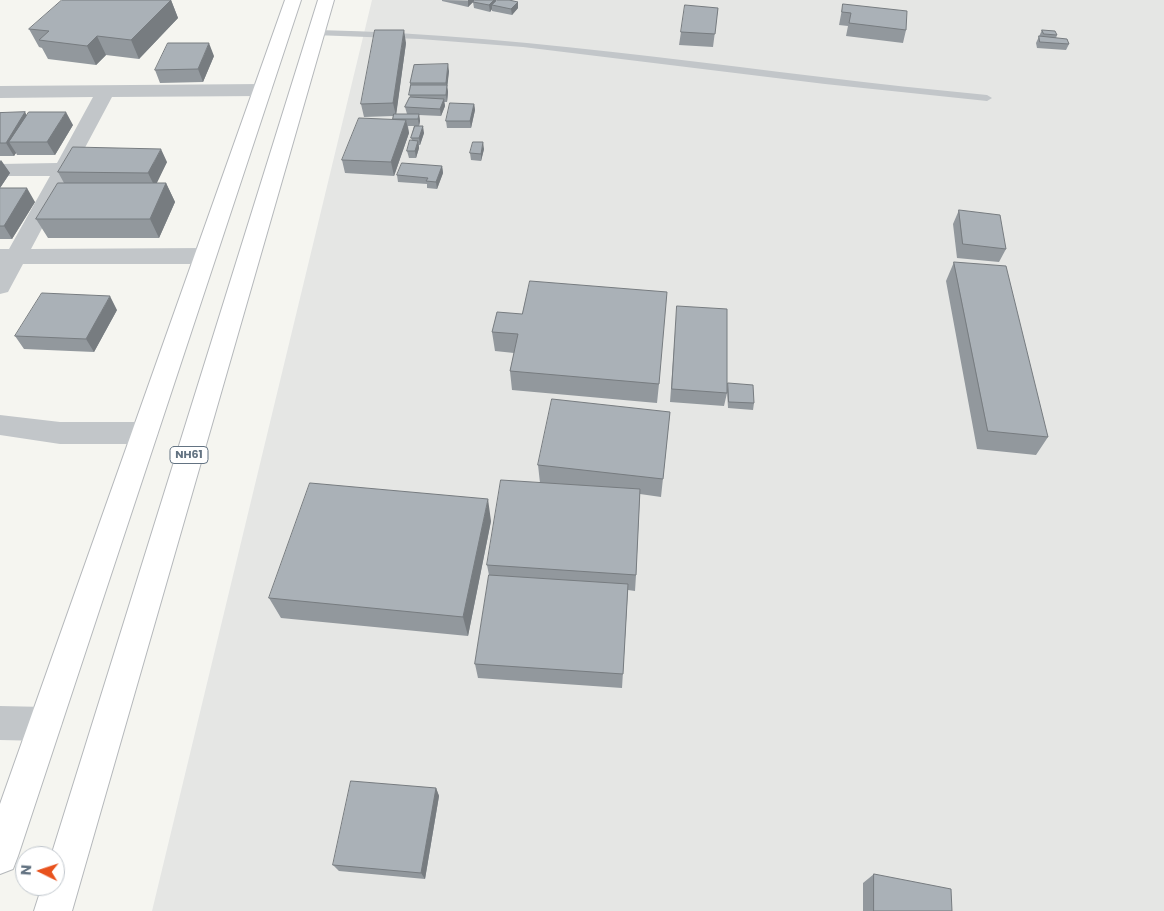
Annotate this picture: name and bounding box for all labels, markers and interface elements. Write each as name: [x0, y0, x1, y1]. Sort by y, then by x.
road number: NH61: [170, 446, 208, 464]
north arrow: [15, 846, 65, 896]
text: N: [16, 864, 36, 876]

